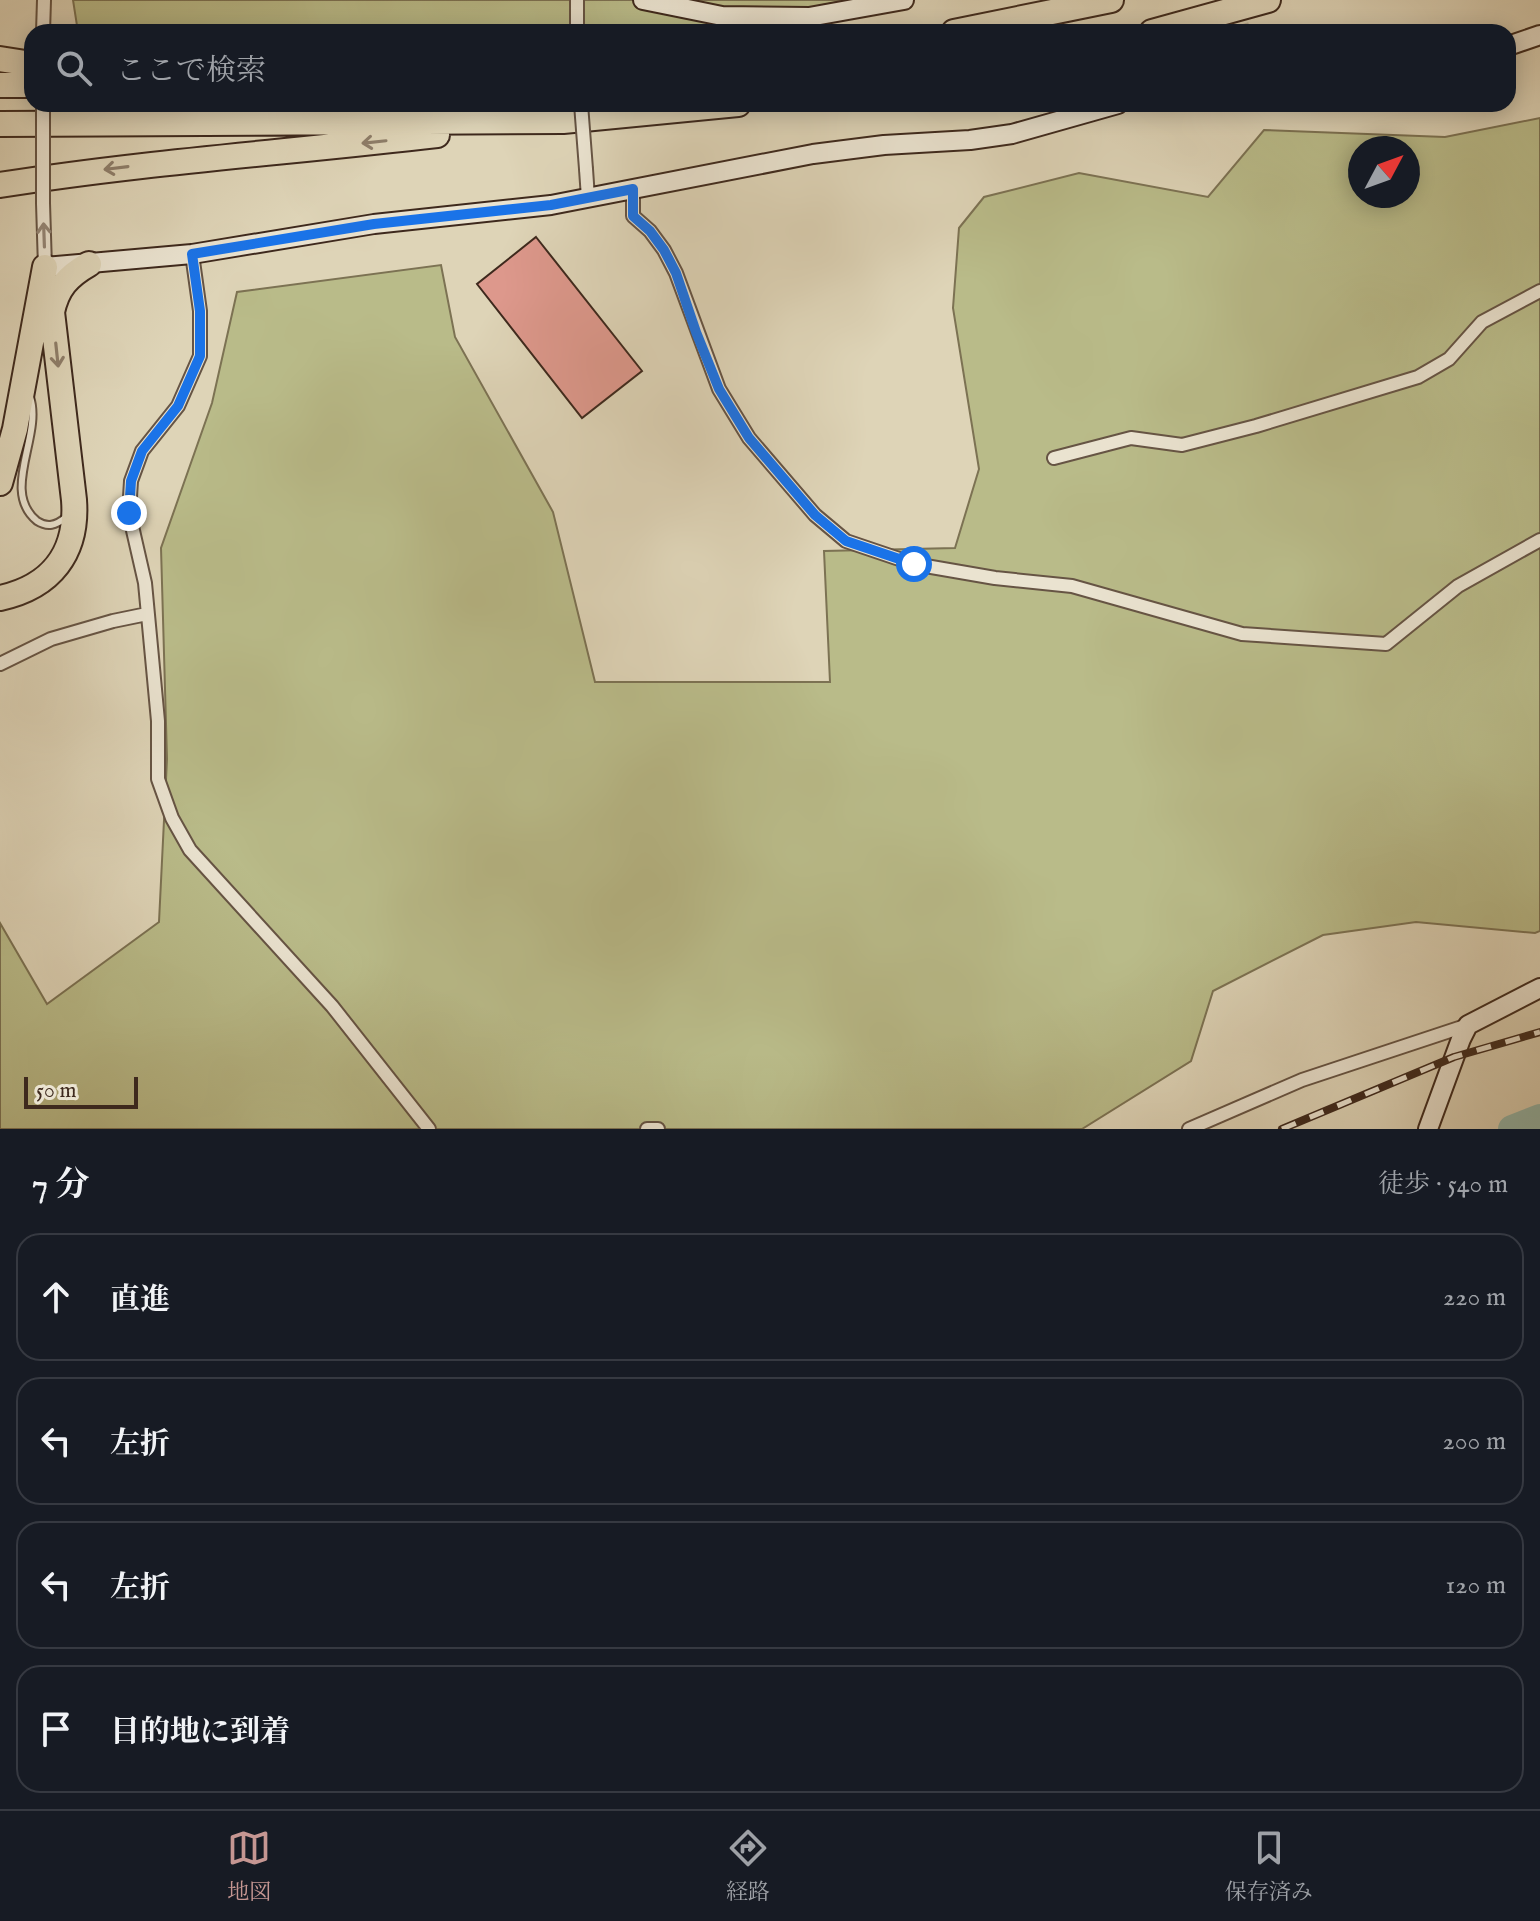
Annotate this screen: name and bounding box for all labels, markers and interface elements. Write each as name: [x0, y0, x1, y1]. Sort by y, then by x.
search box: [24, 24, 1516, 112]
icon: search: [52, 46, 96, 90]
text: ここで検索: [116, 53, 266, 91]
one-way arrow: [361, 135, 388, 150]
north arrow: [1348, 136, 1420, 208]
one-way arrow: [103, 161, 129, 176]
one-way arrow: [36, 222, 51, 249]
one-way arrow: [50, 341, 65, 367]
route end: [111, 495, 147, 531]
route start: [896, 546, 932, 582]
scale bar: [24, 1073, 138, 1109]
text: 50 m: [36, 1077, 77, 1105]
text: 7 分: [32, 1164, 89, 1207]
text: 徒歩 · 540 m: [1378, 1168, 1508, 1201]
icon: ahead: [34, 1275, 78, 1319]
text: 220 m: [1443, 1281, 1506, 1314]
text: 直進: [110, 1282, 170, 1320]
icon: left: [34, 1419, 78, 1463]
text: 200 m: [1442, 1425, 1506, 1458]
text: 左折: [110, 1426, 170, 1464]
icon: left: [34, 1563, 78, 1607]
text: 120 m: [1446, 1569, 1506, 1602]
text: 左折: [110, 1570, 170, 1608]
icon: arrive: [34, 1707, 78, 1751]
text: 目的地に到着: [110, 1714, 290, 1752]
tab: 地図: [227, 1826, 271, 1907]
tab: 経路: [726, 1826, 770, 1907]
tab: 保存済み: [1225, 1826, 1313, 1907]

